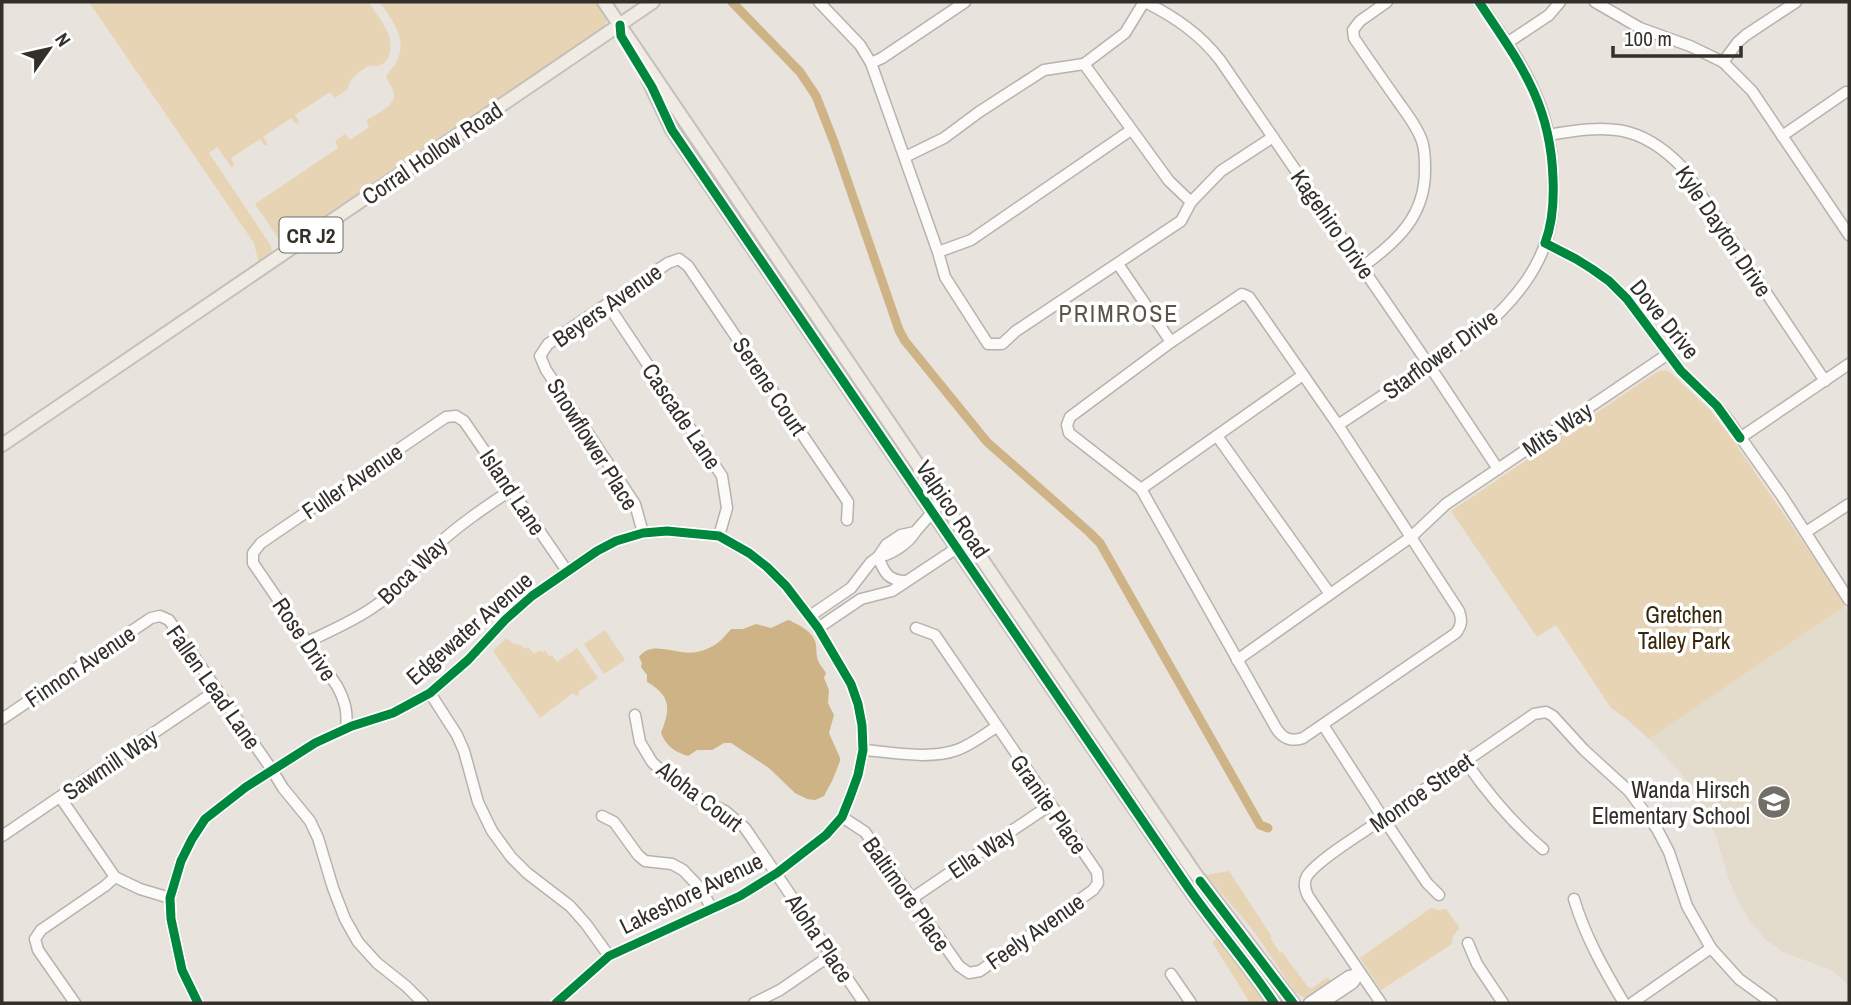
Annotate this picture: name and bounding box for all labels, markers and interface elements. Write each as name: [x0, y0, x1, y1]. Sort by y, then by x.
north arrow: [14, 14, 84, 84]
scale bar: [1613, 14, 1741, 58]
text: 100 m: [1624, 24, 1672, 53]
text: N: [49, 28, 77, 51]
street label: Corral Hollow Road: [356, 94, 508, 212]
street label: Kyle Dayton Drive: [1669, 159, 1779, 303]
street label: Kagehiro Drive: [1284, 163, 1382, 285]
road number: CR J2: [280, 218, 342, 252]
street label: Beyers Avenue: [546, 256, 668, 354]
street label: Dove Drive: [1623, 273, 1707, 365]
district label: PRIMROSE: [1059, 297, 1179, 329]
street label: Starflower Drive: [1376, 302, 1504, 406]
street label: Serene Court: [726, 331, 814, 441]
street label: Cascade Lane: [635, 357, 729, 475]
street label: Snowflower Place: [540, 372, 646, 516]
street label: Mits Way: [1516, 394, 1598, 464]
street label: Fuller Avenue: [296, 436, 408, 526]
street label: Island Lane: [473, 443, 553, 541]
street label: Valpico Road: [909, 454, 997, 564]
street label: Boca Way: [371, 529, 454, 611]
street label: Edgewater Avenue: [399, 564, 539, 692]
street label: Rose Drive: [266, 591, 344, 687]
park label: Gretchen Talley Park: [1638, 599, 1731, 656]
street label: Finnon Avenue: [19, 618, 141, 714]
street label: Fallen Lead Lane: [160, 619, 268, 755]
street label: Sawmill Way: [56, 721, 164, 807]
street label: Monroe Street: [1363, 745, 1479, 839]
street label: Granite Place: [1003, 748, 1095, 860]
street label: Aloha Court: [650, 753, 749, 838]
place label: Wanda Hirsch Elementary School: [1592, 774, 1750, 831]
school or university icon: Wanda Hirsch Elementary School: [1755, 783, 1793, 821]
street label: Ella Way: [942, 818, 1021, 885]
street label: Baltimore Place: [856, 831, 958, 957]
street label: Lakeshore Avenue: [614, 845, 768, 941]
street label: Feely Avenue: [980, 886, 1090, 976]
street label: Aloha Place: [778, 887, 861, 988]

